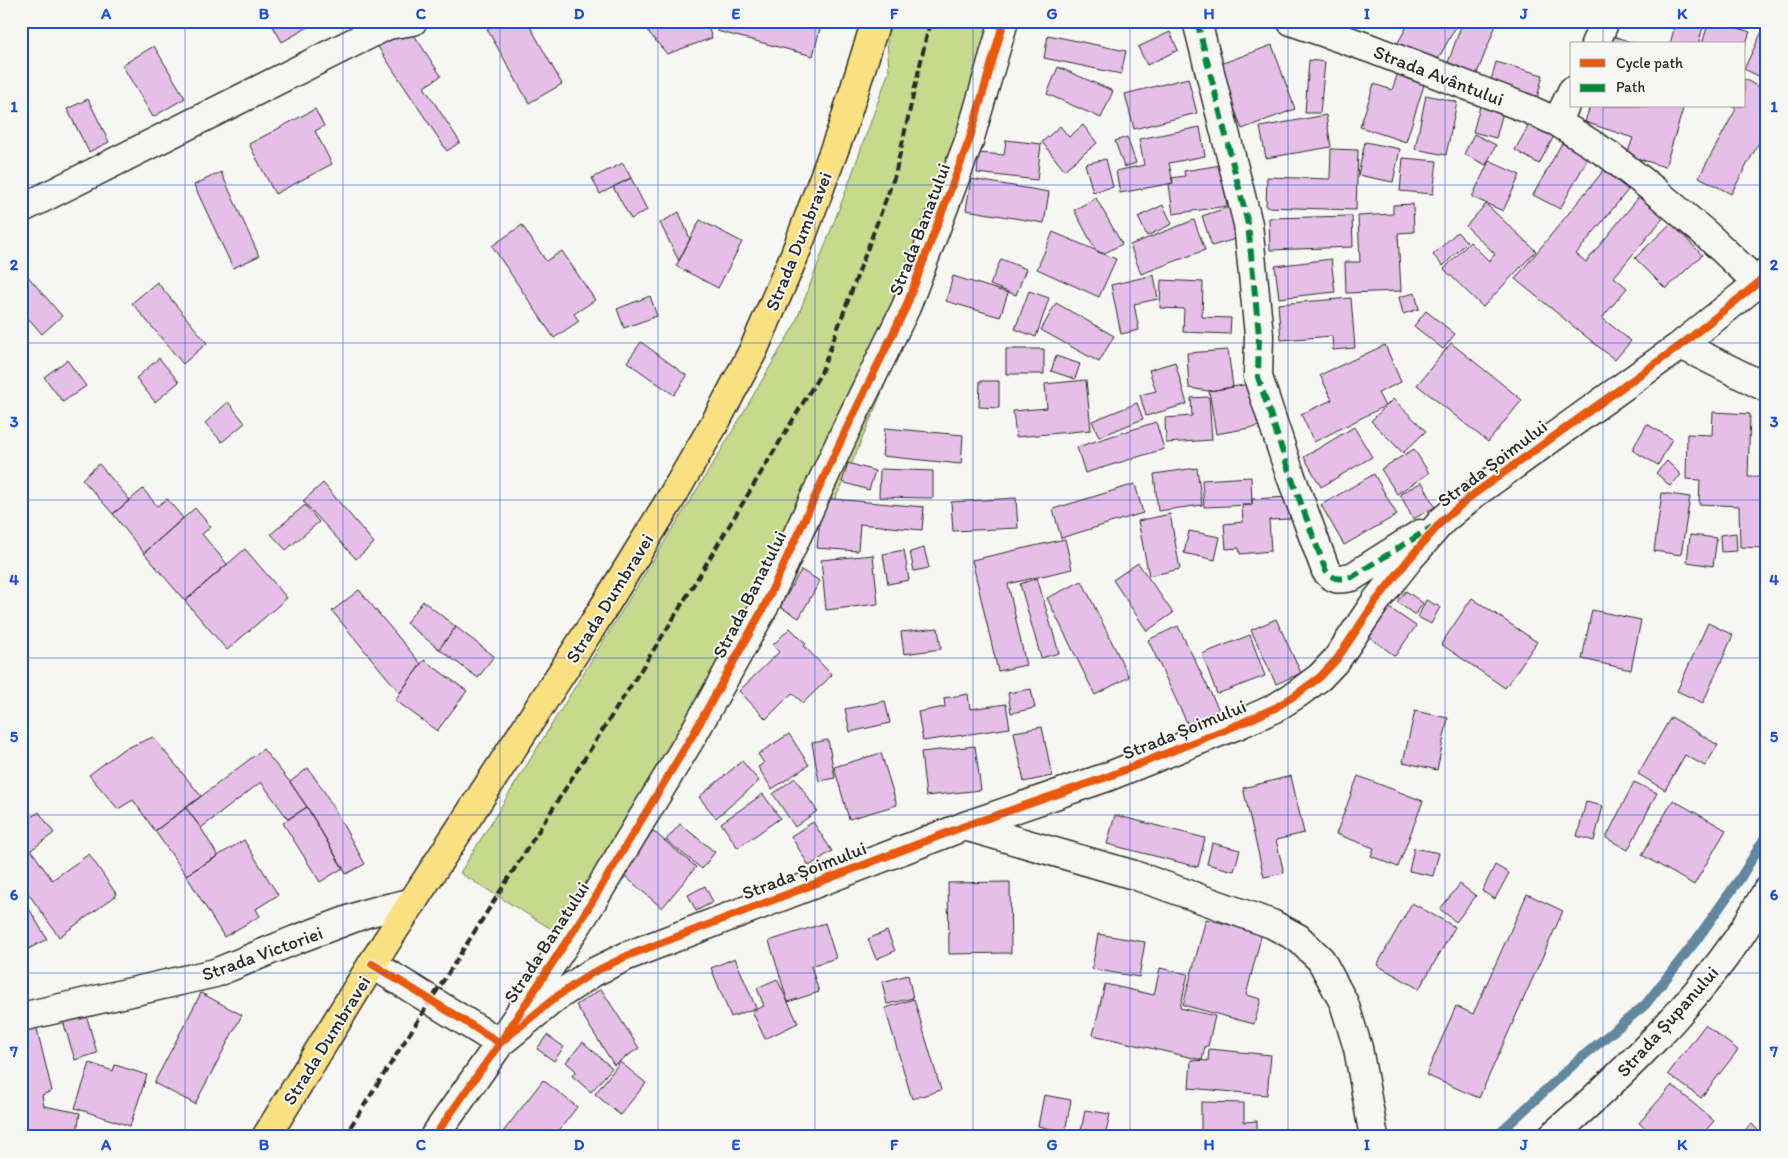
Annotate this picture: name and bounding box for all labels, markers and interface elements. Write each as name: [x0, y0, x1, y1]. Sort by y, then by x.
text: A: [100, 4, 112, 23]
text: B: [259, 4, 270, 23]
text: C: [416, 4, 427, 23]
text: D: [574, 4, 585, 23]
text: E: [732, 4, 741, 23]
text: F: [890, 4, 899, 23]
text: G: [1046, 4, 1058, 23]
text: H: [1203, 4, 1215, 23]
text: I: [1364, 4, 1370, 23]
text: J: [1519, 4, 1528, 23]
text: K: [1677, 4, 1688, 23]
street label: Strada Avântului: [1370, 40, 1507, 111]
legend: [1570, 42, 1746, 108]
text: Cycle path: [1616, 54, 1683, 72]
text: Path: [1616, 78, 1645, 96]
text: 1: [10, 97, 18, 116]
text: 1: [1770, 97, 1778, 116]
street label: Strada Banatului: [884, 160, 955, 299]
street label: Strada Dumbravei: [760, 168, 837, 314]
text: 2: [10, 255, 19, 274]
text: 2: [1770, 255, 1779, 274]
text: 3: [10, 412, 19, 431]
text: 3: [1770, 412, 1779, 431]
street label: Strada Șoimului: [1433, 415, 1552, 512]
street label: Strada Banatului: [707, 527, 791, 662]
street label: Strada Dumbravei: [560, 529, 658, 667]
text: 4: [9, 570, 19, 589]
text: 4: [1769, 570, 1779, 589]
street label: Strada Șoimului: [1119, 694, 1249, 765]
text: 5: [10, 727, 19, 746]
text: 5: [1770, 727, 1779, 746]
street label: Strada Șoimului: [739, 836, 870, 905]
street label: Strada Banatului: [499, 877, 594, 1007]
text: 6: [10, 885, 19, 904]
text: 6: [1770, 885, 1779, 904]
street label: Strada Victoriei: [199, 921, 326, 986]
street label: Strada Șupanului: [1612, 961, 1723, 1082]
street label: Strada Dumbravei: [277, 971, 375, 1109]
text: 7: [9, 1042, 18, 1061]
text: 7: [1769, 1042, 1778, 1061]
text: A: [100, 1135, 112, 1154]
text: B: [259, 1135, 270, 1154]
text: C: [416, 1135, 427, 1154]
text: D: [574, 1135, 585, 1154]
text: E: [732, 1135, 741, 1154]
text: F: [890, 1135, 899, 1154]
text: G: [1046, 1135, 1058, 1154]
text: H: [1203, 1135, 1215, 1154]
text: I: [1364, 1135, 1370, 1154]
text: J: [1519, 1135, 1528, 1154]
text: K: [1677, 1135, 1688, 1154]

